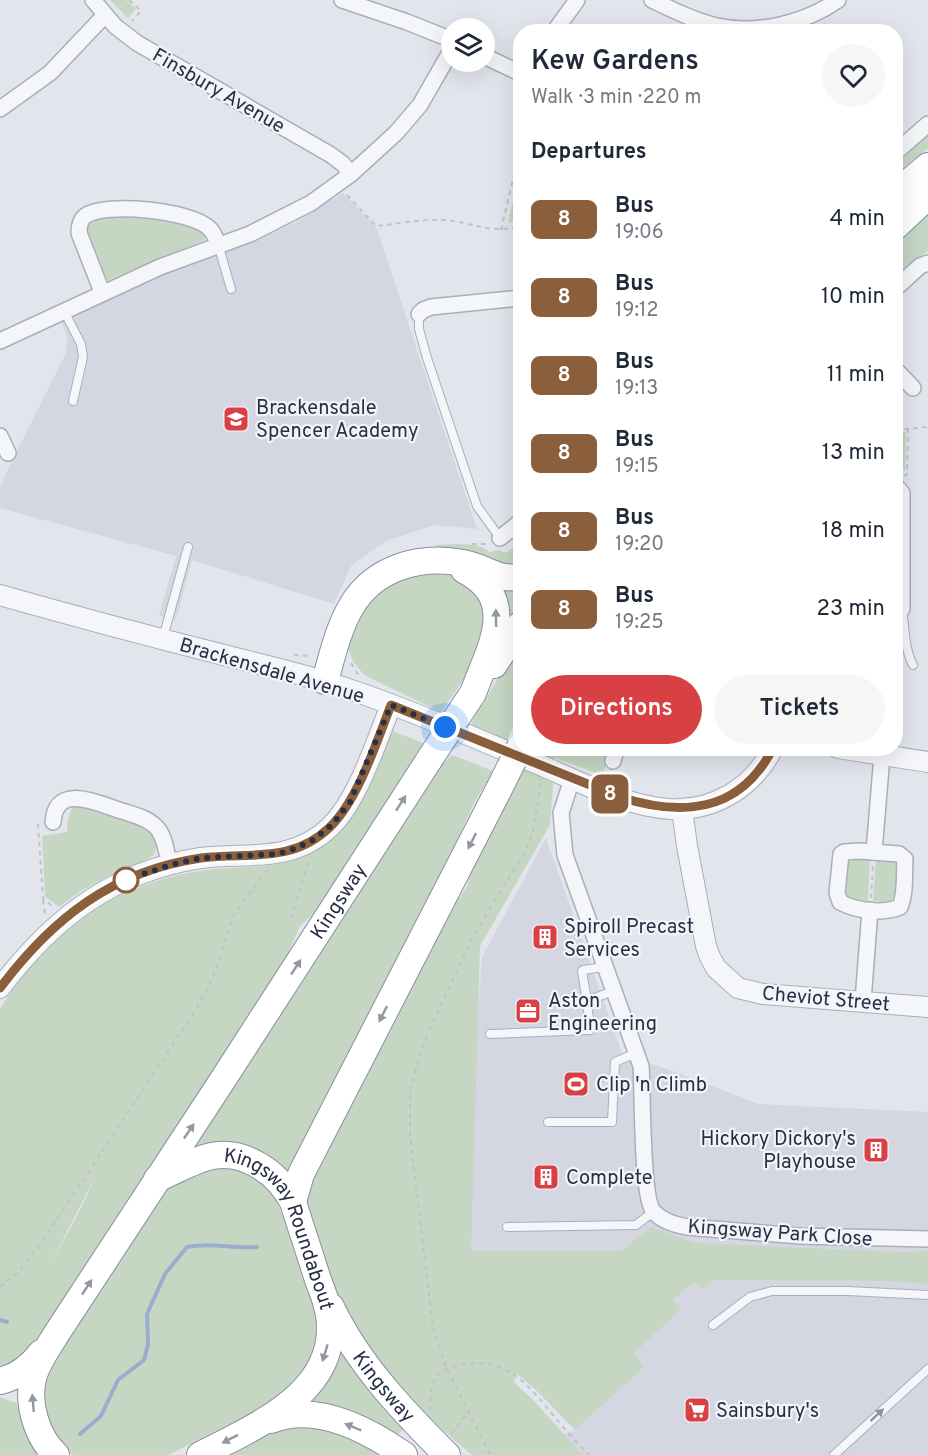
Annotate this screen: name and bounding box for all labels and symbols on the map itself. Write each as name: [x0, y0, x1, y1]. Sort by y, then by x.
street label: Finsbury Avenue: [147, 43, 289, 140]
place label: Brackensdale Spencer Academy: [256, 396, 419, 445]
school or university icon: Brackensdale Spencer Academy: [221, 404, 251, 434]
one-way arrow: [491, 608, 501, 627]
street label: Brackensdale Avenue: [176, 633, 367, 711]
your location: [430, 712, 460, 742]
line badge: 8: [590, 774, 630, 814]
one-way arrow: [396, 795, 407, 811]
one-way arrow: [467, 833, 477, 850]
street label: Kingsway: [306, 859, 374, 945]
unlabelled marker: [113, 867, 139, 893]
place label: Spiroll Precast Services: [564, 915, 694, 964]
building icon: Spiroll Precast Services: [530, 922, 560, 952]
one-way arrow: [290, 959, 301, 975]
street label: Cheviot Street: [761, 981, 891, 1019]
place label: Aston Engineering: [548, 989, 657, 1038]
office icon: Aston Engineering: [513, 996, 543, 1026]
one-way arrow: [378, 1006, 388, 1023]
sports icon: Clip 'n Climb: [561, 1069, 591, 1099]
place label: Clip 'n Climb: [596, 1073, 707, 1099]
one-way arrow: [184, 1122, 195, 1139]
place label: Hickory Dickory's Playhouse: [701, 1127, 856, 1176]
building icon: Hickory Dickory's Playhouse: [861, 1135, 891, 1165]
street label: Kingsway Roundabout: [222, 1144, 339, 1313]
building icon: Complete: [531, 1162, 561, 1192]
place label: Complete: [566, 1166, 653, 1192]
street label: Kingsway Park Close: [687, 1215, 873, 1253]
one-way arrow: [81, 1279, 92, 1295]
one-way arrow: [320, 1344, 329, 1362]
street label: Kingsway: [345, 1347, 420, 1429]
one-way arrow: [28, 1393, 38, 1412]
supermarket icon: Sainsbury's: [682, 1395, 712, 1425]
place label: Sainsbury's: [716, 1399, 819, 1425]
one-way arrow: [870, 1409, 884, 1423]
one-way arrow: [344, 1422, 362, 1431]
one-way arrow: [222, 1435, 239, 1444]

